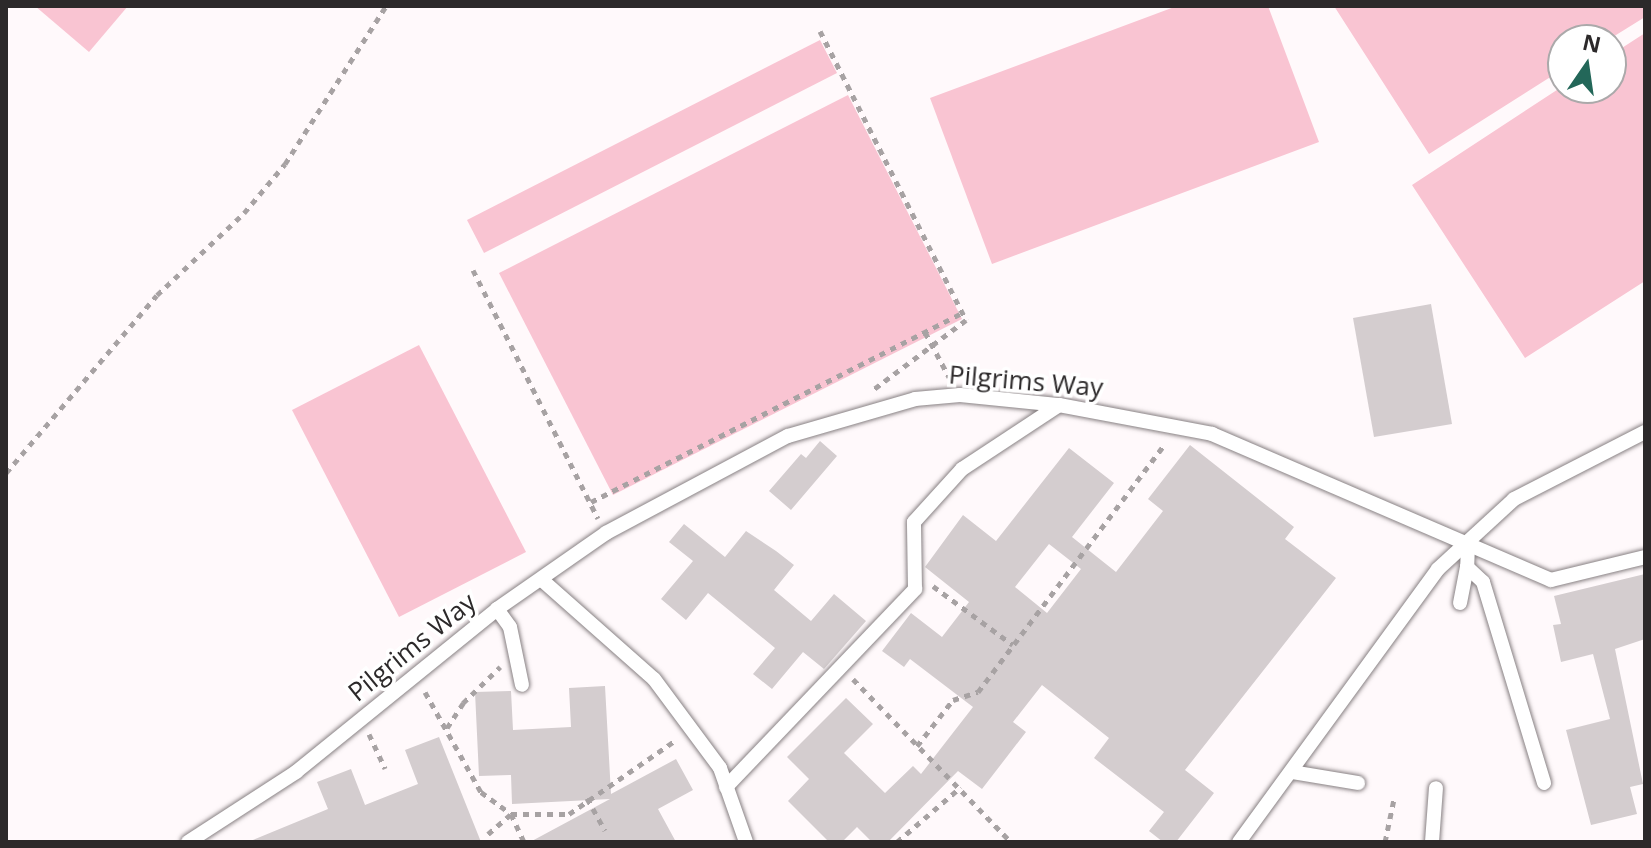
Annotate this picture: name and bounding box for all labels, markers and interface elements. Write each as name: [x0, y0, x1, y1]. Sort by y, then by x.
north arrow: [1547, 24, 1627, 104]
text: N: [1580, 26, 1604, 59]
street label: Pilgrims Way: [948, 359, 1104, 403]
street label: Pilgrims Way: [342, 586, 482, 708]

